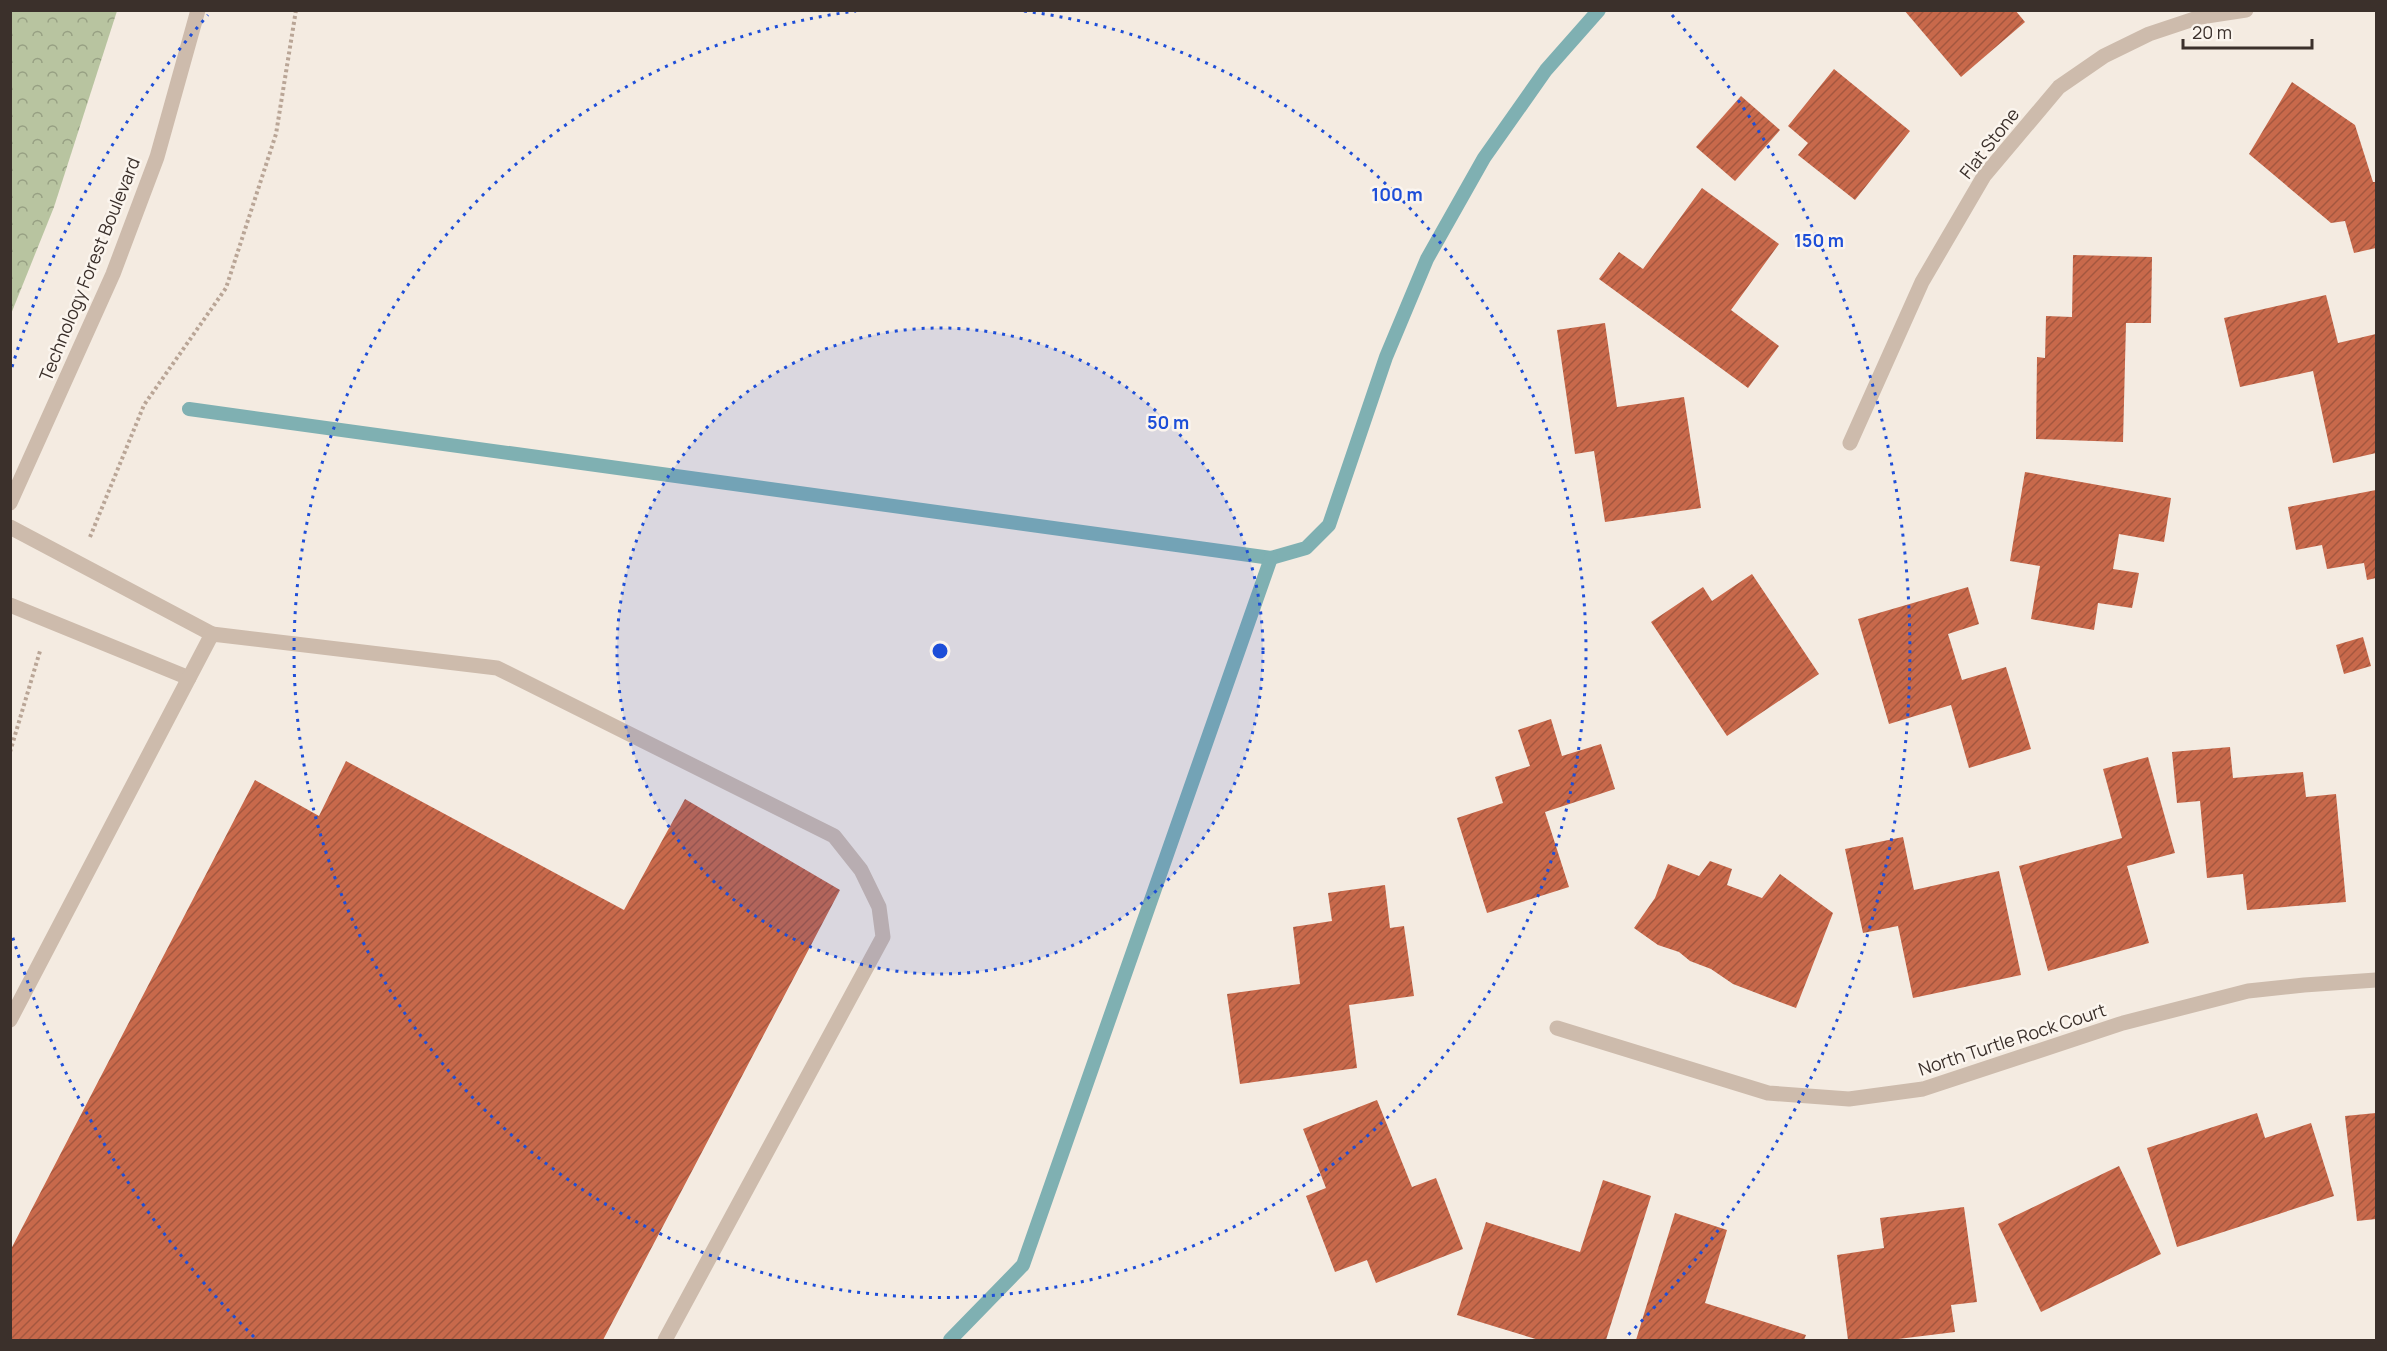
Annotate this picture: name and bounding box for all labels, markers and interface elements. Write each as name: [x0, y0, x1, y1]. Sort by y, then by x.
scale bar: [2183, 12, 2312, 50]
text: 20 m: [2192, 20, 2232, 44]
street label: Flat Stone: [1954, 103, 2024, 183]
street label: Technology Forest Boulevard: [33, 154, 145, 384]
text: 100 m: [1371, 182, 1423, 206]
text: 150 m: [1794, 228, 1844, 252]
text: 50 m: [1147, 410, 1189, 434]
centre of rings: [930, 641, 950, 661]
street label: North Turtle Rock Court: [1915, 997, 2109, 1081]

